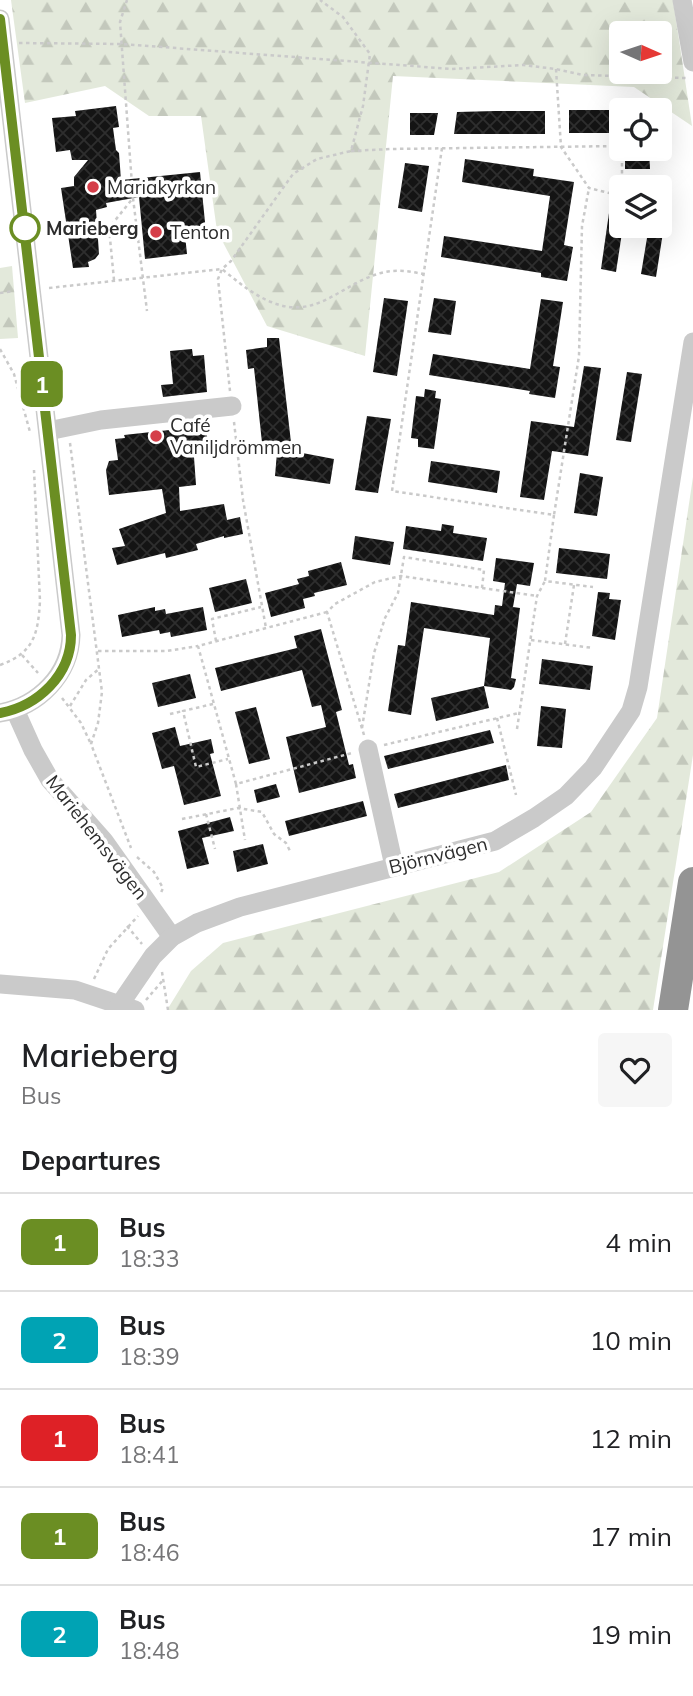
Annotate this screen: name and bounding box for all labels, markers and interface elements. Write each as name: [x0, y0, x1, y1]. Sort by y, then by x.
north arrow: [609, 21, 672, 84]
map controls: [609, 21, 672, 238]
button: locate: [609, 98, 672, 161]
place label: Mariakyrkan: [107, 175, 216, 199]
button: layers: [609, 175, 672, 238]
marker: Mariakyrkan: [85, 179, 101, 195]
marker: Marieberg: [10, 213, 40, 243]
place label: Marieberg: [46, 216, 138, 240]
place label: Tenton: [170, 220, 230, 244]
marker: Tenton: [148, 224, 164, 240]
line badge: 1: [19, 361, 65, 407]
text: 1: [35, 369, 49, 399]
place label: Café Vaniljdrömmen: [170, 413, 302, 459]
marker: Café Vaniljdrömmen: [148, 428, 164, 444]
street label: Mariehemsvägen: [41, 770, 153, 904]
street label: Björnvägen: [386, 831, 490, 879]
button: heart: [598, 1033, 672, 1107]
text: Marieberg: [21, 1034, 179, 1075]
text: Bus: [21, 1081, 61, 1110]
text: Departures: [21, 1144, 161, 1177]
text: Bus: [119, 1211, 165, 1244]
text: 4 min: [605, 1226, 672, 1259]
text: 1: [52, 1227, 67, 1257]
text: 18:33: [119, 1244, 179, 1273]
text: Bus: [119, 1309, 165, 1342]
text: 10 min: [590, 1324, 672, 1357]
text: 2: [52, 1325, 67, 1355]
text: 18:39: [119, 1342, 179, 1371]
text: Bus: [119, 1407, 165, 1440]
text: 12 min: [590, 1422, 672, 1455]
text: 1: [52, 1423, 67, 1453]
text: 18:41: [119, 1440, 179, 1469]
text: Bus: [119, 1505, 165, 1538]
text: 17 min: [590, 1520, 672, 1553]
text: 1: [52, 1521, 67, 1551]
text: 18:46: [119, 1538, 179, 1567]
text: Bus: [119, 1603, 165, 1636]
text: 19 min: [590, 1618, 672, 1651]
text: 2: [52, 1619, 67, 1649]
text: 18:48: [119, 1636, 179, 1665]

